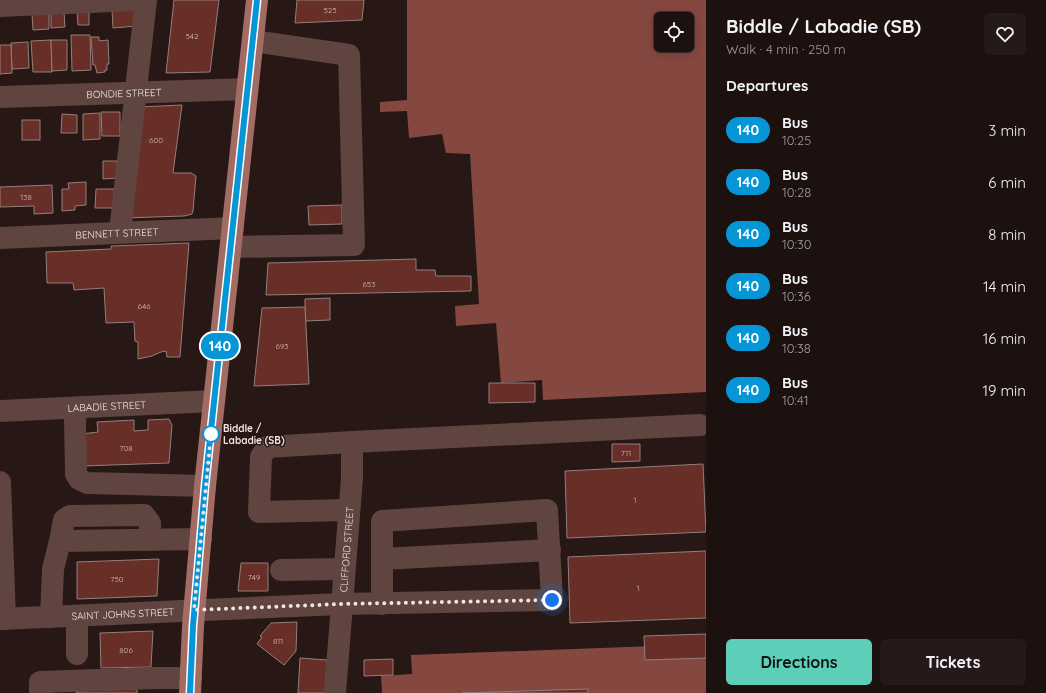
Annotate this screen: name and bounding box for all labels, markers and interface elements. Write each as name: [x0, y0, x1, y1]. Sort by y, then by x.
house number: 525: [323, 5, 337, 15]
map controls: [654, 12, 694, 52]
button: locate: [654, 12, 694, 52]
button: heart: [984, 13, 1026, 55]
text: Biddle / Labadie (SB): [726, 14, 921, 38]
house number: 542: [185, 31, 199, 41]
text: Walk · 4 min · 250 m: [726, 41, 846, 57]
text: Departures: [726, 76, 808, 95]
street label: BONDIE STREET: [86, 85, 162, 101]
text: Bus: [782, 113, 808, 132]
text: 140: [737, 121, 759, 139]
text: 3 min: [988, 121, 1026, 140]
text: 10:25: [782, 132, 811, 148]
house number: 600: [149, 135, 163, 145]
text: Bus: [782, 165, 808, 184]
text: 140: [737, 173, 759, 191]
text: 6 min: [988, 173, 1026, 192]
text: 10:28: [782, 184, 811, 200]
house number: 138: [20, 192, 32, 202]
text: Bus: [782, 217, 808, 236]
street label: BENNETT STREET: [75, 225, 159, 241]
text: 140: [737, 225, 759, 243]
text: 8 min: [988, 225, 1026, 244]
text: 10:30: [782, 236, 812, 252]
text: Bus: [782, 269, 808, 288]
text: 140: [737, 277, 759, 295]
text: 14 min: [983, 277, 1026, 296]
house number: 653: [363, 279, 375, 289]
text: 10:36: [782, 288, 811, 304]
house number: 646: [138, 301, 151, 311]
text: Bus: [782, 321, 808, 340]
text: 140: [737, 329, 759, 347]
text: 16 min: [983, 329, 1026, 348]
line badge: 140: [197, 333, 243, 359]
text: 140: [209, 337, 231, 355]
text: 10:38: [782, 340, 811, 356]
house number: 693: [276, 341, 288, 351]
text: Bus: [782, 373, 808, 392]
text: 140: [737, 381, 759, 399]
text: 19 min: [982, 381, 1026, 400]
text: 10:41: [782, 392, 809, 408]
street label: LABADIE STREET: [67, 398, 147, 414]
place label: Biddle / Labadie (SB): [223, 422, 285, 447]
marker: Biddle / Labadie (SB): [202, 425, 220, 443]
house number: 708: [119, 443, 133, 453]
house number: 711: [621, 448, 631, 458]
house number: 1: [634, 495, 637, 505]
street label: CLIFFORD STREET: [336, 506, 356, 593]
house number: 749: [248, 572, 261, 582]
house number: 750: [110, 574, 124, 584]
house number: 1: [637, 583, 640, 593]
your location: [542, 590, 562, 610]
street label: SAINT JOHNS STREET: [71, 605, 174, 622]
house number: 811: [273, 636, 283, 646]
button: Directions: [726, 639, 872, 685]
button: Tickets: [880, 639, 1026, 685]
house number: 806: [119, 645, 133, 655]

